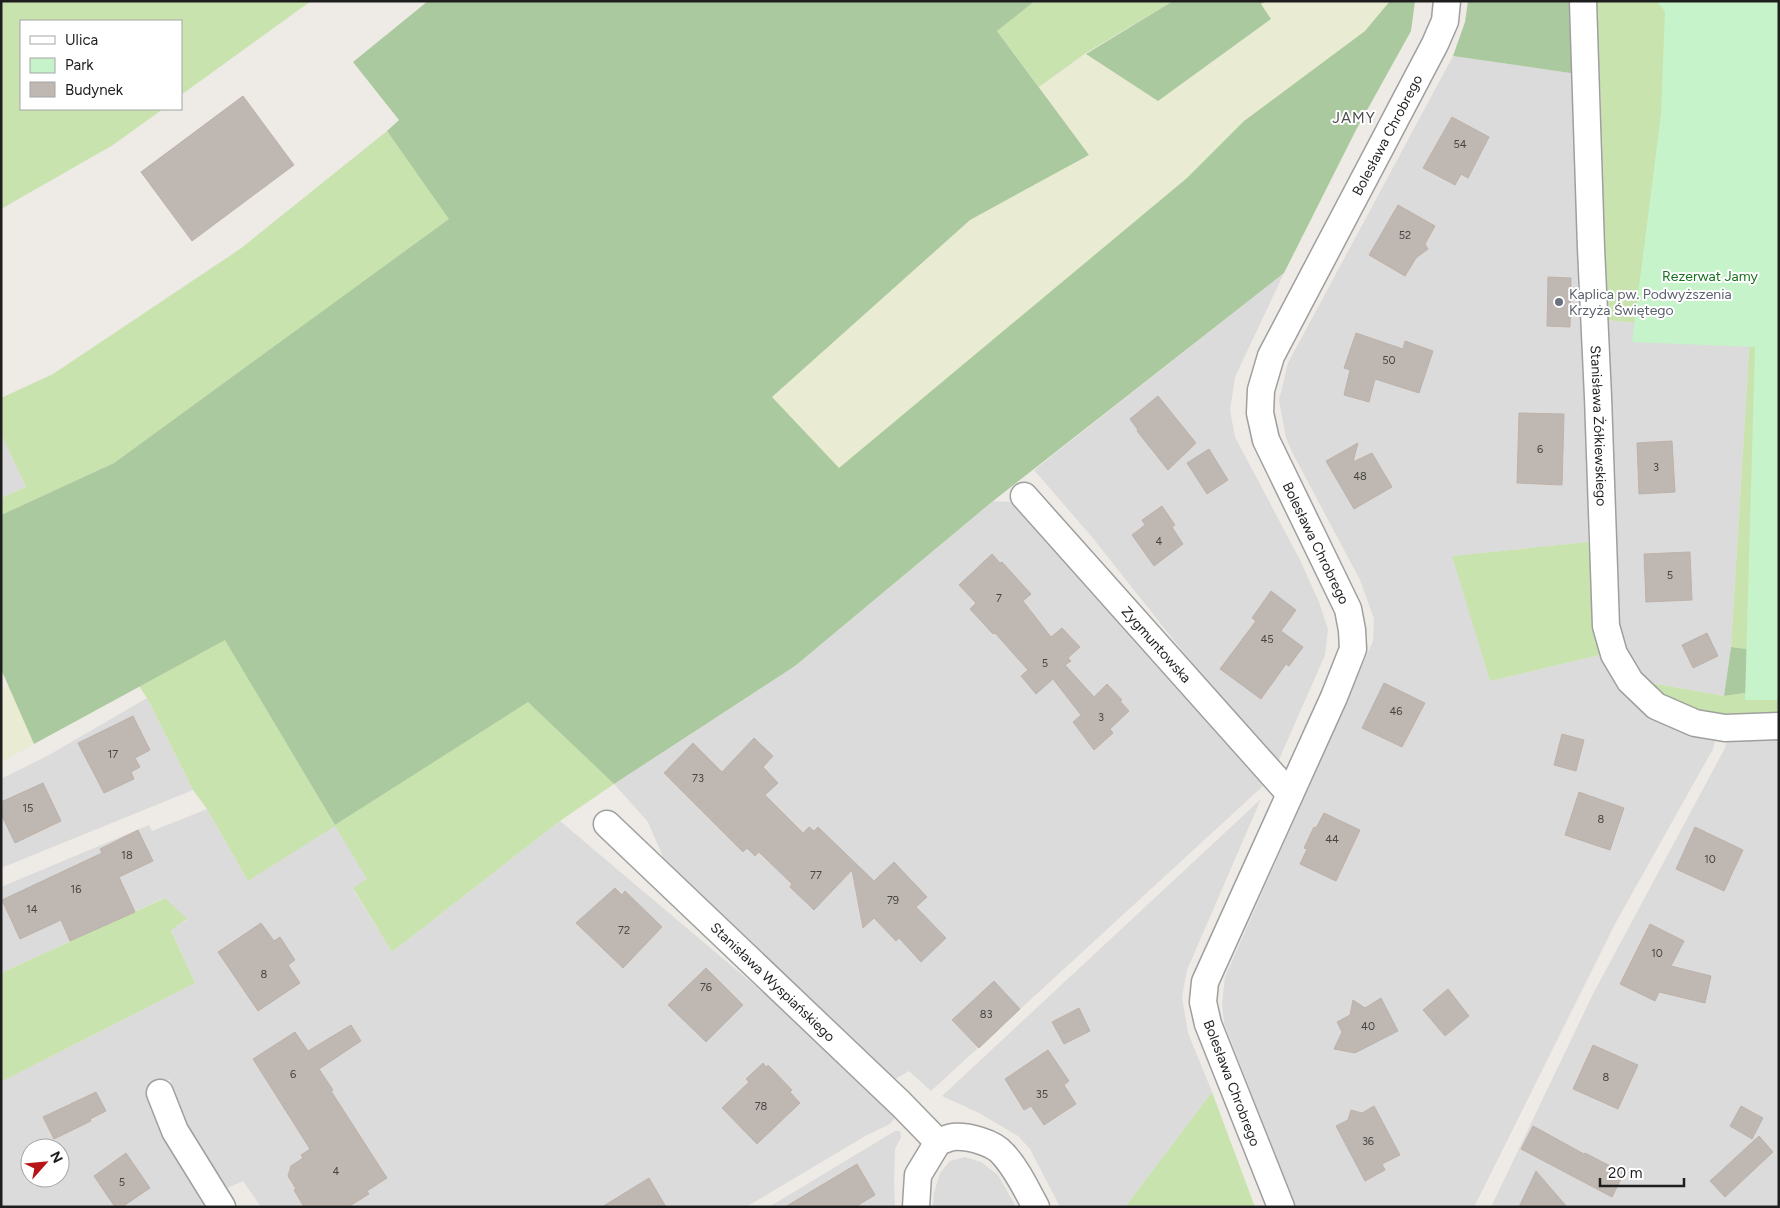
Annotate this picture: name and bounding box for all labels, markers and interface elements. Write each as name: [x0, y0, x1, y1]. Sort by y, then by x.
legend: [20, 20, 182, 110]
text: Ulica: [65, 31, 98, 49]
text: Park: [65, 56, 94, 74]
street label: Bolesława Chrobrego: [1349, 72, 1426, 199]
text: Budynek: [65, 81, 124, 99]
district label: JAMY: [1332, 109, 1376, 127]
house number: 54: [1453, 138, 1467, 151]
house number: 52: [1399, 229, 1411, 242]
park label: Rezerwat Jamy: [1662, 268, 1759, 285]
place label: Kaplica pw. Podwyższenia Krzyża Świętego: [1569, 286, 1732, 319]
marker: Kaplica pw. Podwyższenia Krzyża Świętego: [1553, 296, 1565, 308]
street label: Stanisława Żółkiewskiego: [1587, 345, 1610, 507]
house number: 50: [1382, 354, 1396, 367]
house number: 6: [1537, 443, 1543, 456]
house number: 3: [1653, 461, 1659, 474]
house number: 48: [1353, 470, 1367, 483]
street label: Bolesława Chrobrego: [1279, 479, 1353, 607]
house number: 4: [1156, 535, 1163, 548]
house number: 5: [1667, 569, 1673, 582]
house number: 7: [996, 592, 1002, 605]
street label: Zygmuntowska: [1118, 603, 1195, 686]
house number: 45: [1260, 633, 1274, 646]
house number: 5: [1042, 657, 1048, 670]
house number: 46: [1389, 705, 1403, 718]
house number: 3: [1098, 711, 1104, 724]
house number: 17: [108, 748, 118, 761]
house number: 73: [692, 772, 704, 785]
house number: 15: [23, 802, 33, 815]
house number: 8: [1598, 813, 1605, 826]
house number: 44: [1325, 833, 1339, 846]
house number: 18: [121, 849, 133, 862]
house number: 10: [1704, 853, 1716, 866]
house number: 77: [810, 869, 822, 882]
house number: 16: [71, 883, 81, 896]
house number: 79: [887, 894, 899, 907]
house number: 14: [26, 903, 38, 916]
street label: Stanisława Wyspiańskiego: [707, 919, 838, 1046]
house number: 72: [618, 924, 630, 937]
house number: 10: [1651, 947, 1663, 960]
house number: 8: [261, 968, 268, 981]
house number: 76: [700, 981, 712, 994]
house number: 83: [980, 1008, 992, 1021]
street label: Bolesława Chrobrego: [1200, 1018, 1263, 1149]
house number: 40: [1361, 1020, 1375, 1033]
house number: 6: [290, 1068, 296, 1081]
house number: 8: [1603, 1071, 1610, 1084]
house number: 35: [1036, 1088, 1048, 1101]
house number: 78: [755, 1100, 768, 1113]
house number: 36: [1362, 1135, 1374, 1148]
north arrow: [20, 1138, 70, 1188]
text: N: [46, 1149, 66, 1166]
scale bar: [1600, 1156, 1684, 1188]
text: 20 m: [1608, 1164, 1642, 1182]
house number: 4: [333, 1165, 340, 1178]
house number: 5: [119, 1176, 125, 1189]

